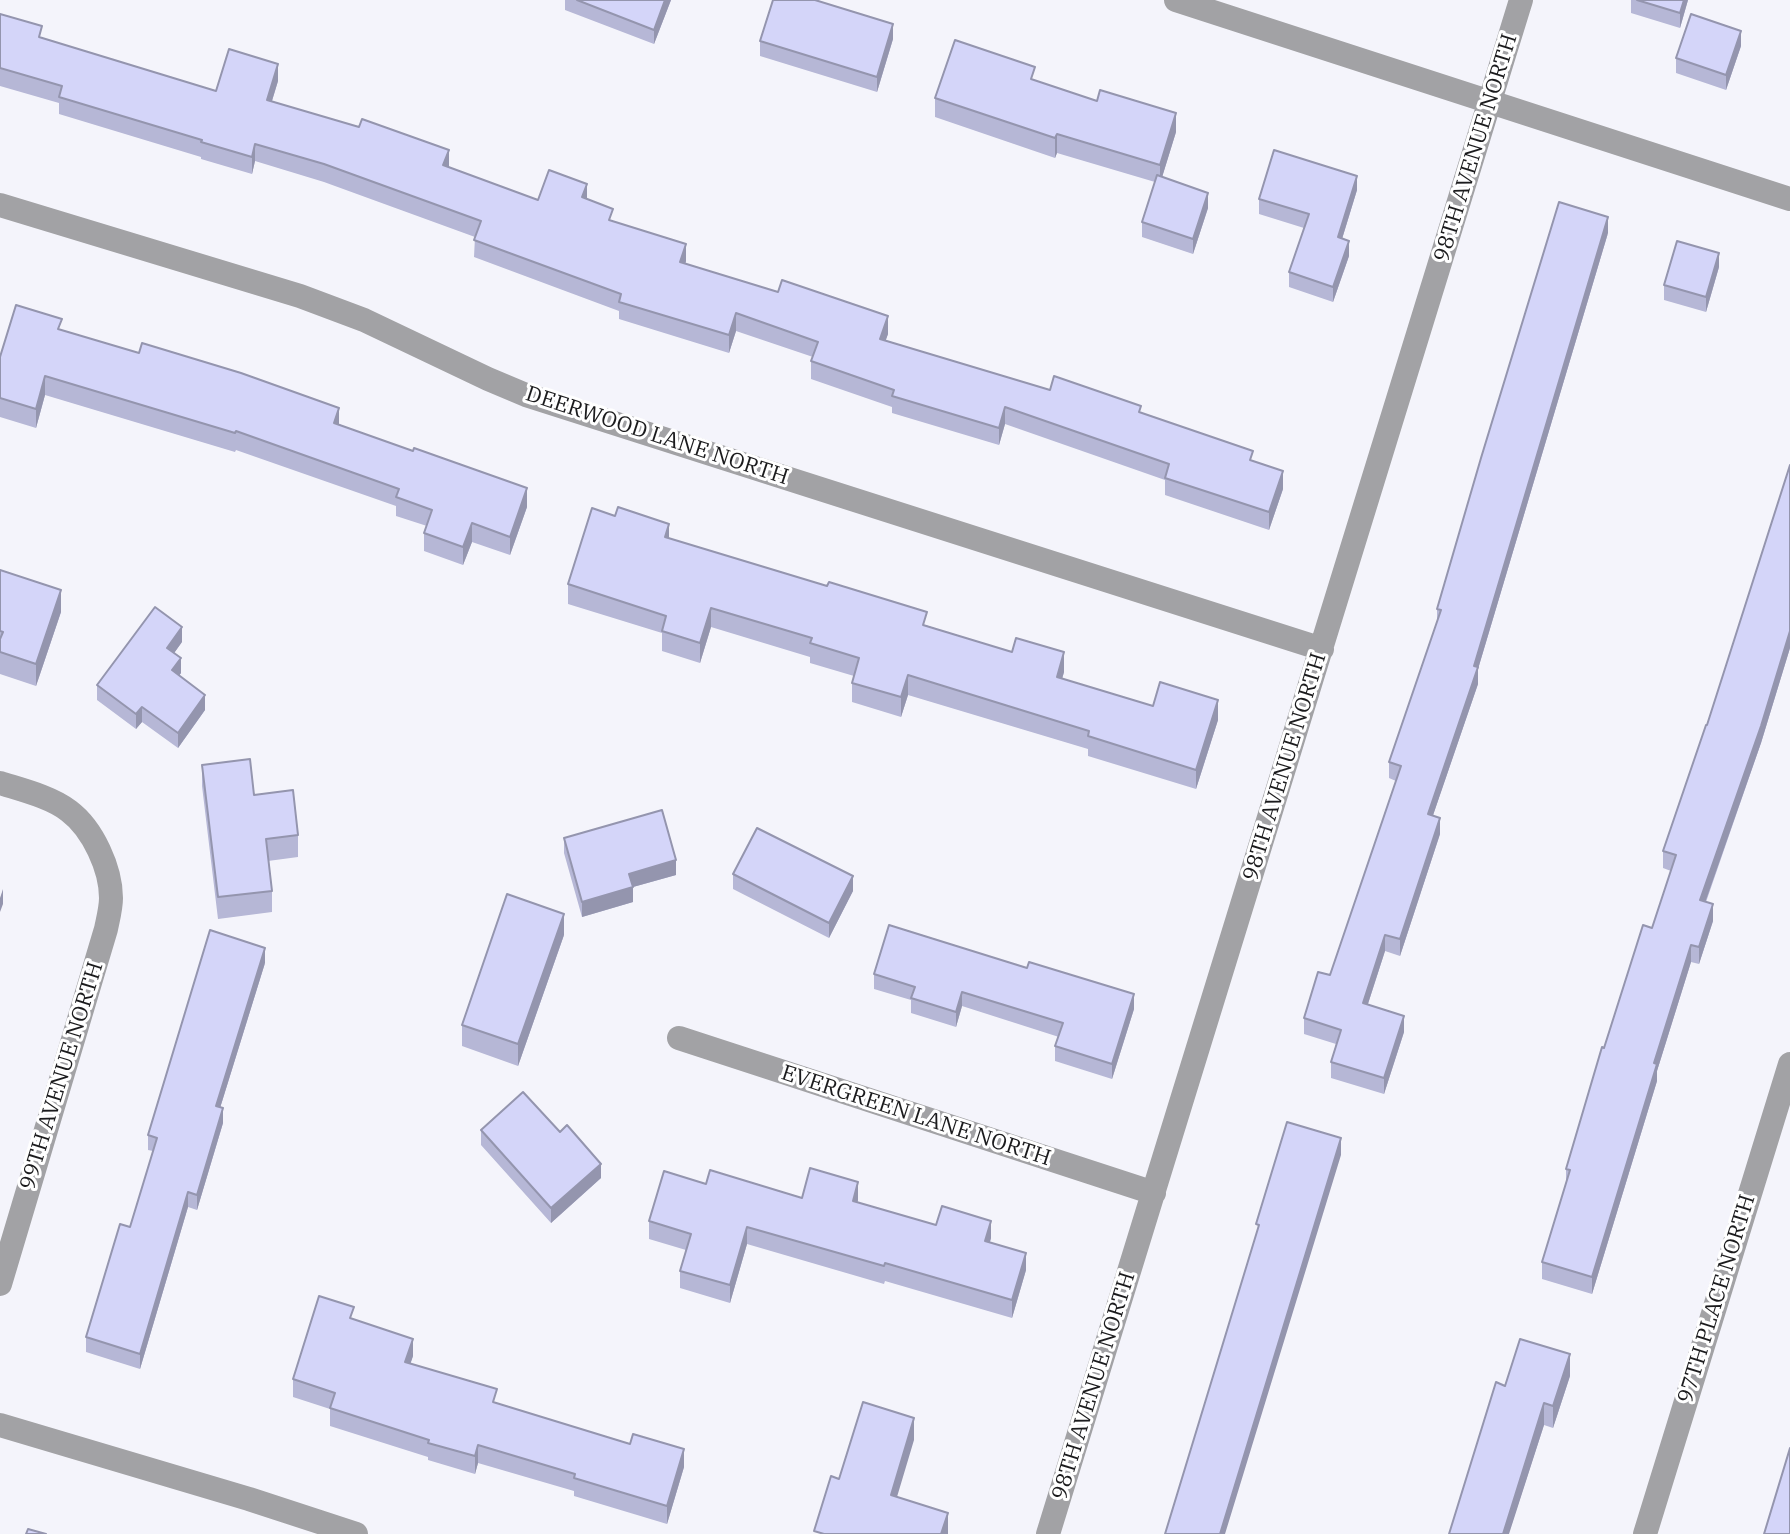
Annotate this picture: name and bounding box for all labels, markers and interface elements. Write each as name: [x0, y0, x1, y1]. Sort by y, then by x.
street label: 98TH AVENUE NORTH: [1429, 31, 1523, 265]
street label: DEERWOOD LANE NORTH: [522, 381, 792, 491]
street label: 98TH AVENUE NORTH: [1238, 650, 1332, 884]
street label: 99TH AVENUE NORTH: [15, 959, 109, 1193]
street label: EVERGREEN LANE NORTH: [778, 1060, 1054, 1172]
street label: 97TH PLACE NORTH: [1673, 1191, 1761, 1407]
street label: 98TH AVENUE NORTH: [1047, 1269, 1141, 1503]

